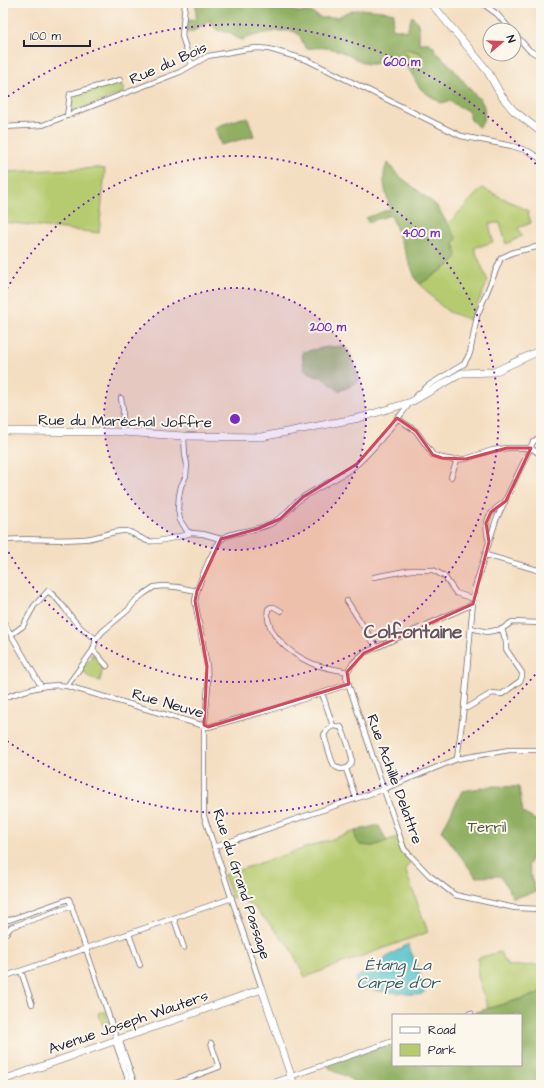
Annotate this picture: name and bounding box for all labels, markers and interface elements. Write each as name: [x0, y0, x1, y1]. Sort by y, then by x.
scale bar: [24, 22, 90, 48]
north arrow: [482, 22, 522, 62]
text: 100 m: [30, 28, 61, 45]
text: N: [503, 33, 519, 45]
street label: Rue du Bois: [126, 37, 211, 90]
text: 600 m: [384, 54, 421, 71]
text: 400 m: [402, 225, 440, 242]
text: 200 m: [309, 319, 347, 336]
street label: Rue du Maréchal Joffre: [38, 409, 212, 434]
centre of rings: [228, 412, 242, 426]
district label: Colfontaine: [364, 619, 463, 646]
street label: Rue Neuve: [130, 683, 206, 724]
street label: Rue Achille Delattre: [361, 711, 428, 847]
street label: Rue du Grand Passage: [206, 806, 276, 962]
park label: Terril: [468, 817, 506, 838]
water label: Étang La Carpe d'Or: [357, 954, 441, 994]
street label: Avenue Joseph Wauters: [45, 985, 211, 1060]
legend: [392, 1014, 522, 1066]
text: Road: [428, 1022, 456, 1039]
text: Park: [428, 1042, 456, 1059]

